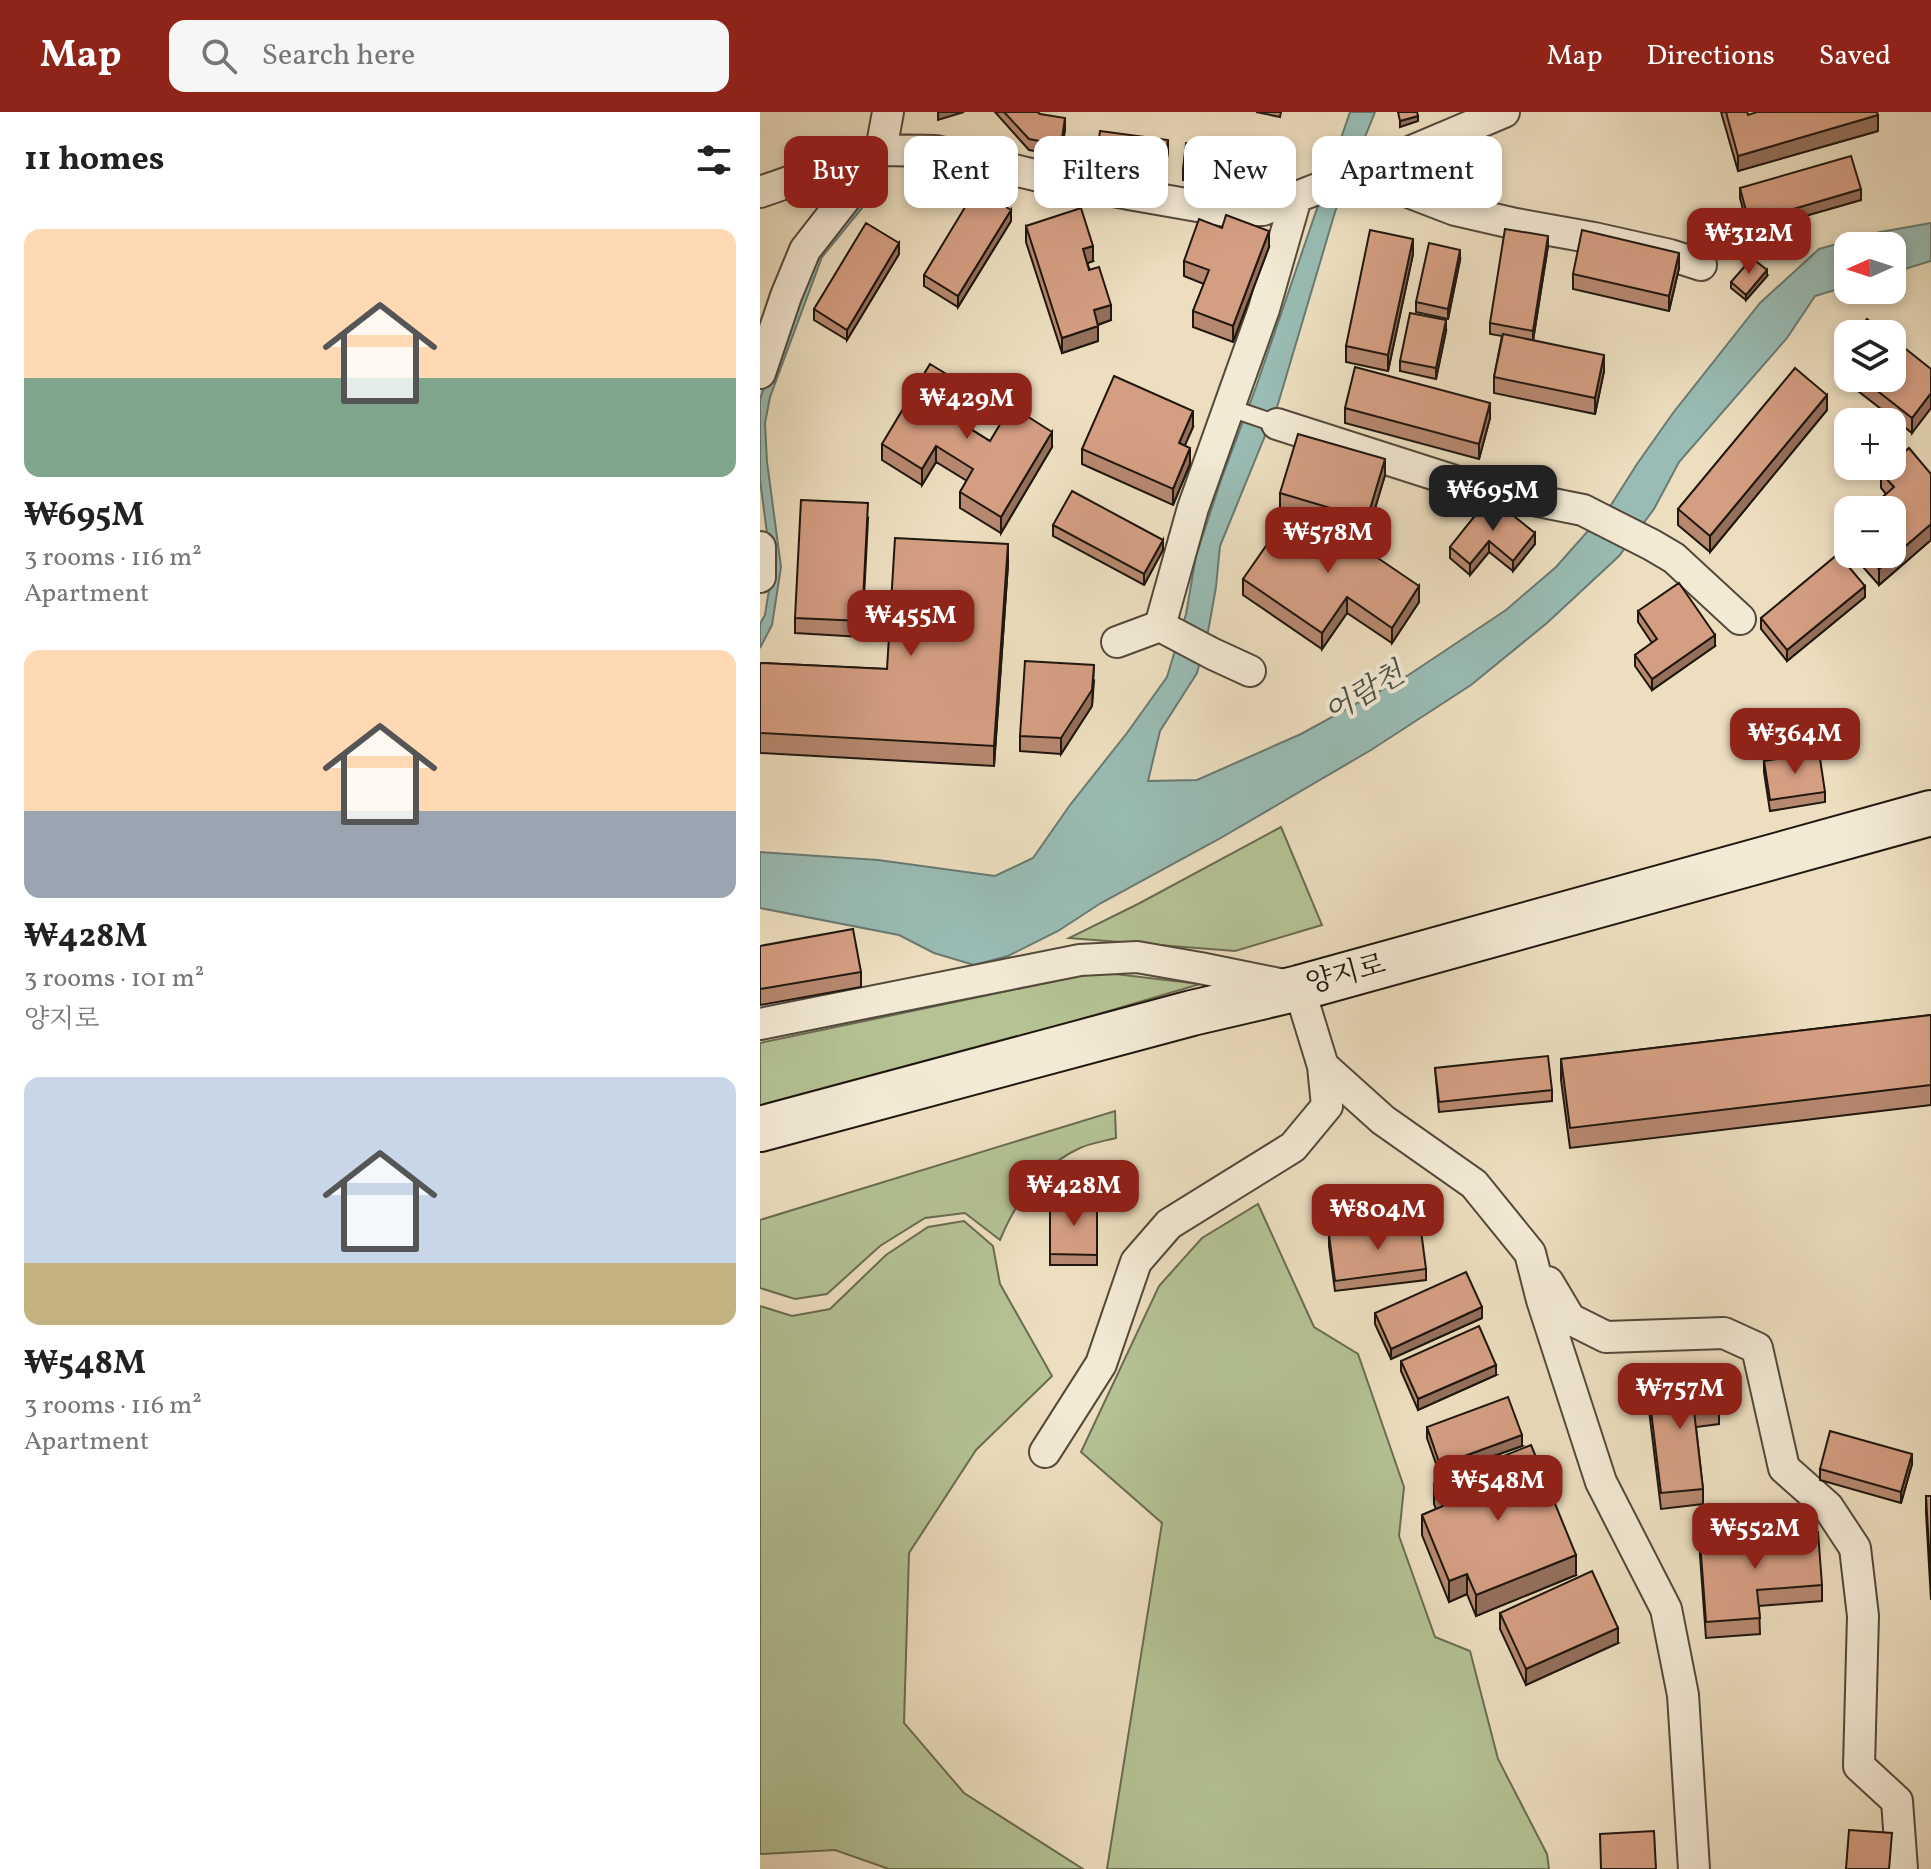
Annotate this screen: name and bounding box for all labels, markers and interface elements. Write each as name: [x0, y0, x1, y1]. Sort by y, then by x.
search box: [169, 20, 729, 92]
text: Map: [40, 30, 121, 83]
icon: search: [197, 34, 241, 78]
text: Search here: [261, 35, 415, 77]
text: Map: [1547, 37, 1603, 76]
text: Directions: [1647, 37, 1775, 76]
text: Saved: [1819, 37, 1891, 76]
chip: Buy: [784, 136, 888, 208]
chip: Rent: [904, 136, 1018, 208]
chip: Filters: [1034, 136, 1168, 208]
chip: New: [1184, 136, 1296, 208]
chip: Apartment: [1312, 136, 1502, 208]
text: 11 homes: [24, 137, 164, 184]
icon: filters: [692, 138, 736, 182]
pin: ₩312M: [1693, 208, 1805, 276]
text: ₩312M: [1705, 216, 1793, 252]
north arrow: [1834, 232, 1906, 304]
map controls: [1834, 232, 1906, 568]
icon: home: [308, 281, 452, 425]
button: layers: [1834, 320, 1906, 392]
pin: ₩429M: [911, 373, 1023, 441]
text: ₩429M: [920, 381, 1014, 417]
button: +: [1834, 408, 1906, 480]
pin: ₩695M: [1437, 465, 1549, 533]
text: ₩695M: [1447, 473, 1539, 509]
text: ₩695M: [24, 493, 144, 540]
button: −: [1834, 496, 1906, 568]
pin: ₩578M: [1272, 507, 1384, 575]
text: ₩578M: [1283, 515, 1373, 551]
text: 3 rooms · 116 m²: [24, 540, 202, 576]
text: Apartment: [24, 576, 149, 612]
pin: ₩455M: [855, 590, 967, 658]
text: ₩455M: [865, 598, 957, 634]
water label: 어람천: [1317, 653, 1415, 734]
icon: home: [308, 702, 452, 846]
pin: ₩364M: [1739, 708, 1851, 776]
text: ₩364M: [1748, 716, 1842, 752]
text: ₩428M: [24, 914, 147, 961]
street label: 양지로: [1302, 946, 1390, 1004]
text: 3 rooms · 101 m²: [24, 961, 204, 997]
text: 양지로: [24, 1002, 99, 1038]
icon: home: [308, 1129, 452, 1273]
pin: ₩428M: [1018, 1160, 1130, 1228]
text: ₩428M: [1027, 1168, 1121, 1204]
pin: ₩804M: [1322, 1184, 1434, 1252]
text: ₩804M: [1330, 1192, 1426, 1228]
text: ₩548M: [24, 1341, 146, 1388]
pin: ₩757M: [1624, 1363, 1736, 1431]
text: ₩757M: [1636, 1371, 1724, 1407]
text: 3 rooms · 116 m²: [24, 1388, 202, 1424]
text: Apartment: [24, 1424, 149, 1460]
pin: ₩548M: [1442, 1455, 1554, 1523]
text: ₩548M: [1451, 1463, 1545, 1499]
pin: ₩552M: [1699, 1503, 1811, 1571]
text: ₩552M: [1710, 1511, 1800, 1547]

